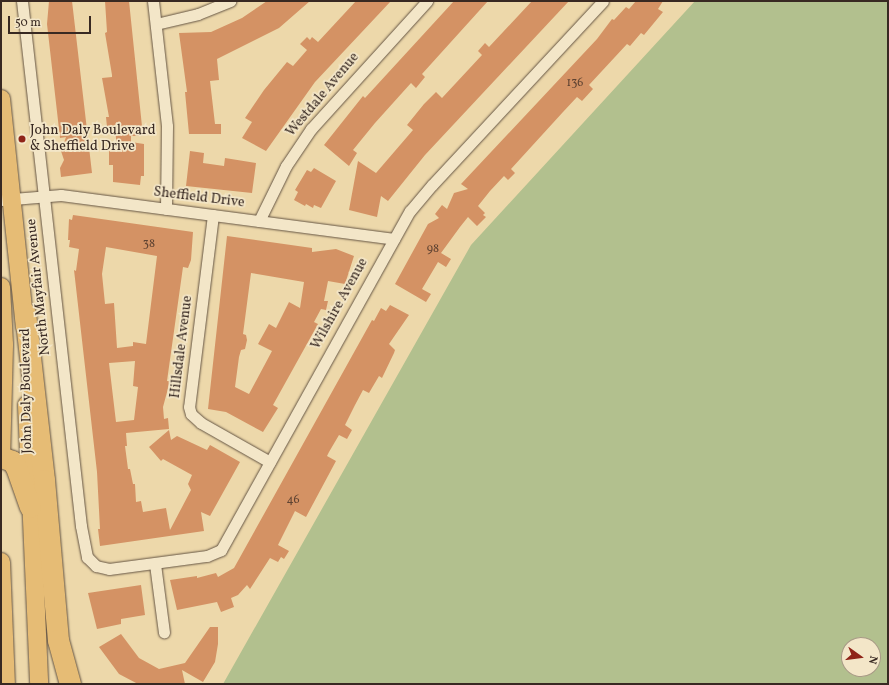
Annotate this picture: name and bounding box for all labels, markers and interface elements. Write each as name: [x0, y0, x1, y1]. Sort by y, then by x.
scale bar: [10, 8, 93, 34]
text: 50 m: [15, 15, 41, 31]
street label: Westdale Avenue: [283, 50, 363, 140]
house number: 136: [567, 77, 583, 91]
place label: John Daly Boulevard & Sheffield Drive: [30, 123, 156, 156]
marker: John Daly Boulevard & Sheffield Drive: [17, 134, 27, 144]
street label: Sheffield Drive: [152, 184, 246, 212]
street label: North Mayfair Avenue: [23, 218, 55, 356]
house number: 38: [143, 238, 155, 252]
house number: 98: [427, 243, 439, 257]
street label: Wilshire Avenue: [308, 255, 372, 353]
street label: Hillsdale Avenue: [167, 295, 197, 399]
street label: John Daly Boulevard: [18, 328, 36, 454]
house number: 46: [286, 494, 300, 508]
north arrow: [841, 637, 881, 677]
text: N: [864, 654, 880, 665]

